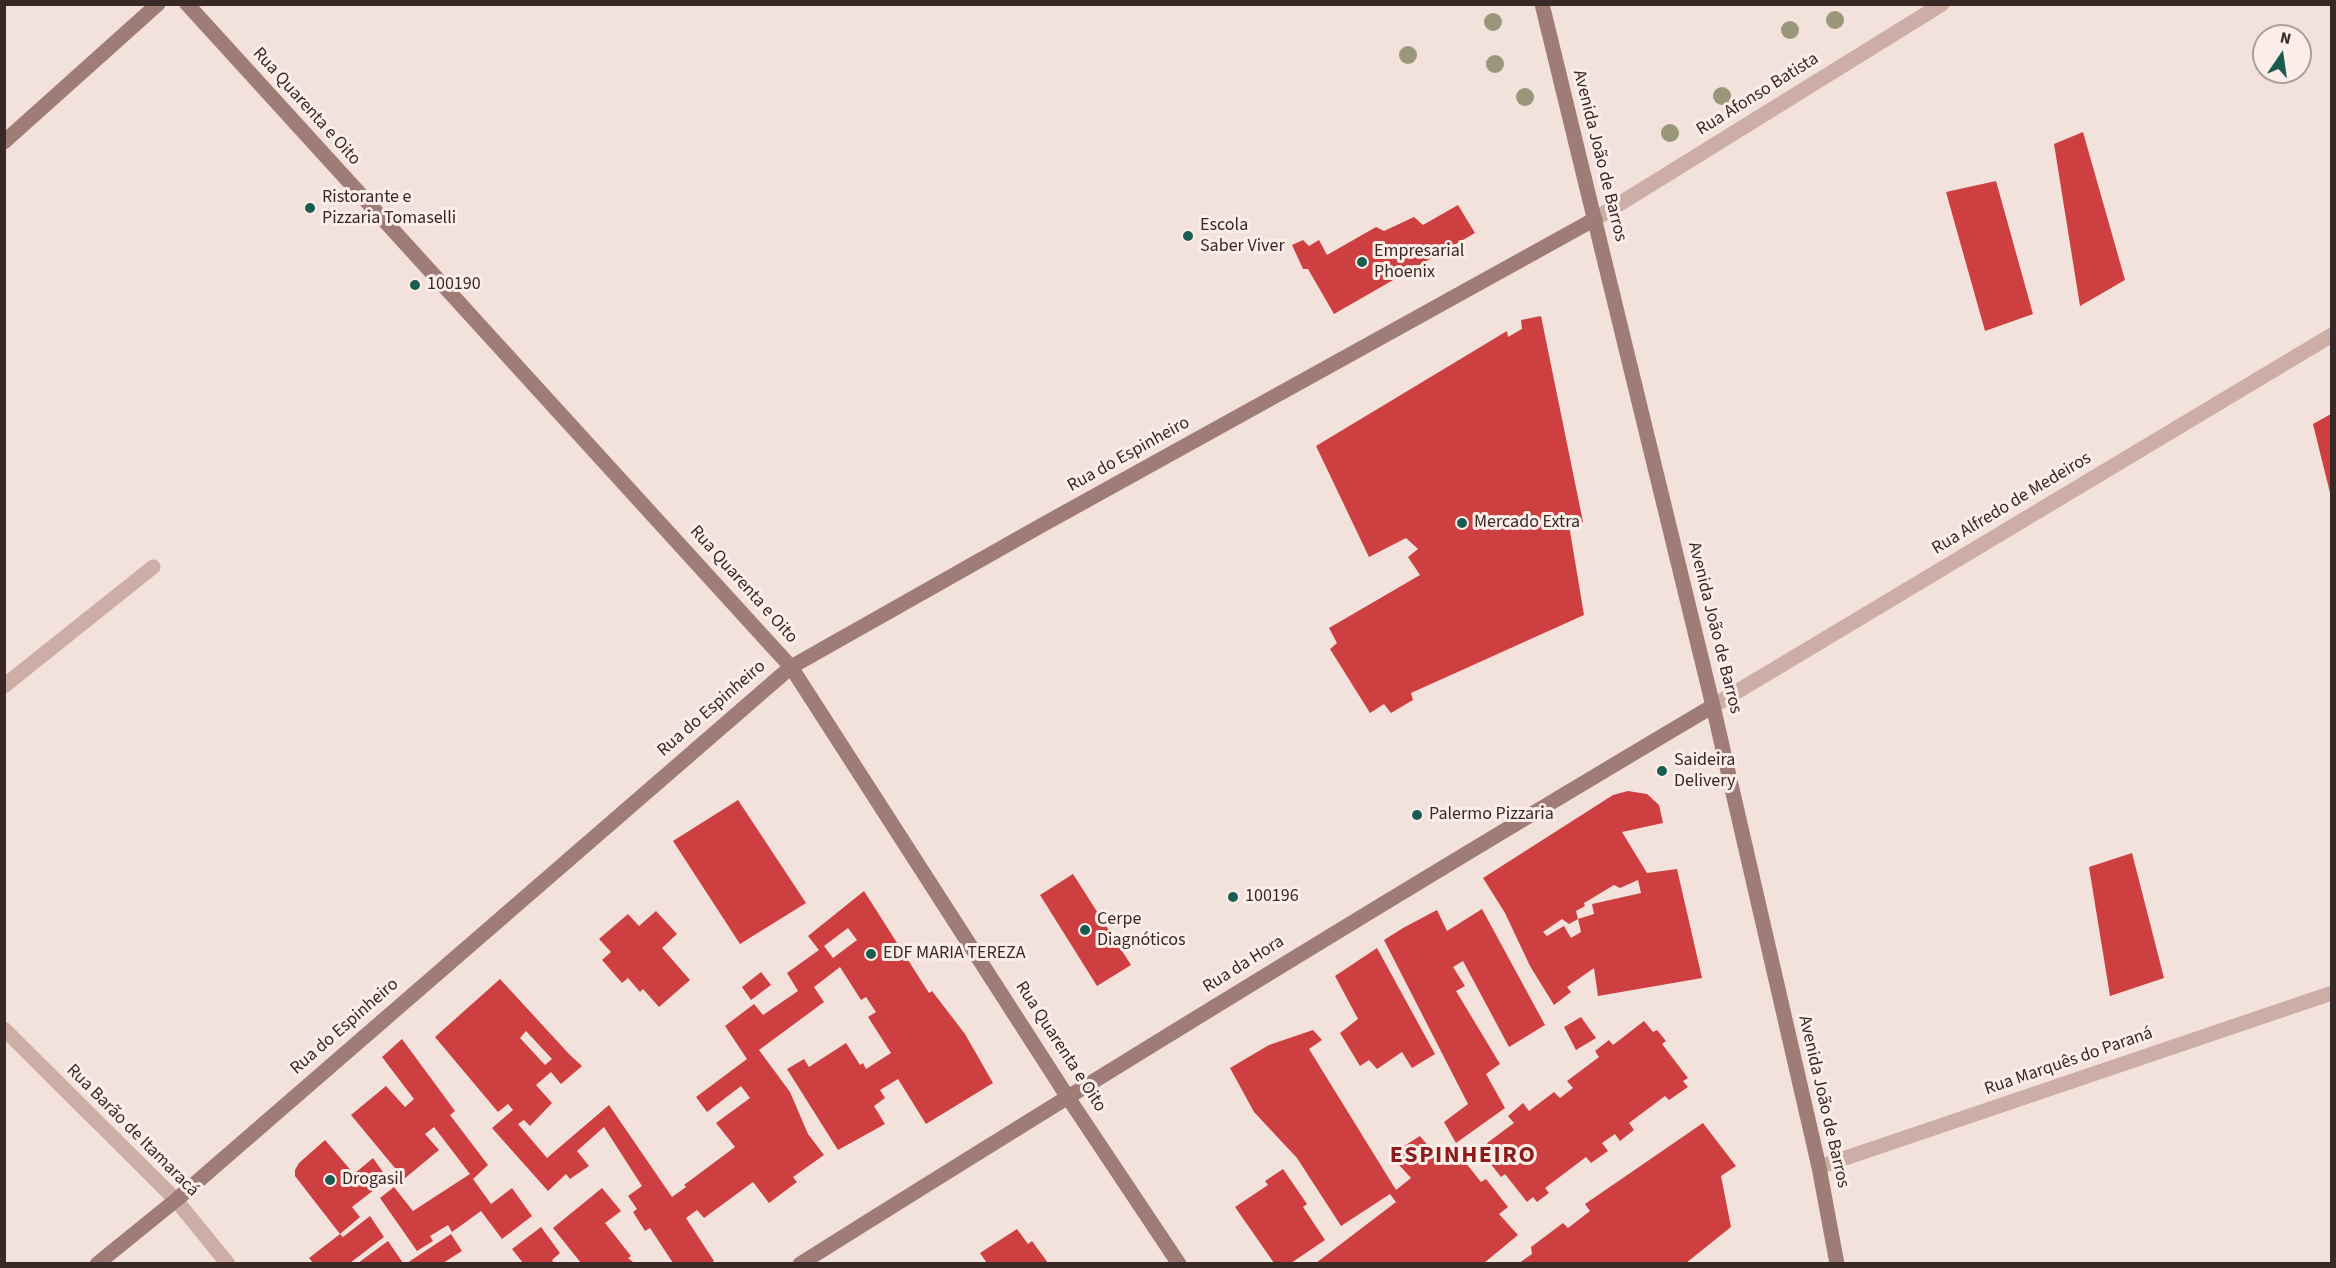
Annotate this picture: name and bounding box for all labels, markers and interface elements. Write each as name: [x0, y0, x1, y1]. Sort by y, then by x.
north arrow: [2252, 24, 2312, 84]
text: N: [2278, 26, 2293, 50]
street label: Rua Quarenta e Oito: [247, 44, 365, 170]
street label: Rua Afonso Batista: [1693, 49, 1823, 141]
street label: Avenida João de Barros: [1567, 68, 1631, 244]
place label: Ristorante e Pizzaria Tomaselli: [322, 187, 456, 230]
marker: Ristorante e Pizzaria Tomaselli: [303, 201, 317, 215]
place label: Escola Saber Viver: [1200, 215, 1285, 258]
marker: Escola Saber Viver: [1181, 229, 1195, 243]
place label: Empresarial Phoenix: [1374, 241, 1464, 284]
marker: Empresarial Phoenix: [1355, 255, 1369, 269]
place label: 100190: [427, 274, 481, 296]
marker: 100190: [408, 278, 422, 292]
street label: Rua do Espinheiro: [1064, 413, 1194, 497]
street label: Rua Alfredo de Medeiros: [1928, 448, 2096, 560]
place label: Mercado Extra: [1474, 512, 1580, 534]
marker: Mercado Extra: [1455, 516, 1469, 530]
street label: Rua Quarenta e Oito: [684, 522, 802, 648]
street label: Avenida João de Barros: [1682, 540, 1746, 716]
street label: Rua do Espinheiro: [653, 656, 771, 762]
place label: Saideira Delivery: [1674, 750, 1735, 792]
marker: Saideira Delivery: [1655, 764, 1669, 778]
place label: Palermo Pizzaria: [1429, 804, 1554, 826]
marker: Palermo Pizzaria: [1410, 808, 1424, 822]
place label: 100196: [1245, 886, 1299, 908]
marker: 100196: [1226, 890, 1240, 904]
place label: Cerpe Diagnóticos: [1097, 909, 1186, 952]
marker: Cerpe Diagnóticos: [1078, 923, 1092, 937]
street label: Rua da Hora: [1199, 932, 1289, 998]
place label: EDF MARIA TEREZA: [883, 943, 1025, 965]
marker: EDF MARIA TEREZA: [864, 947, 878, 961]
street label: Rua do Espinheiro: [286, 974, 404, 1080]
street label: Rua Quarenta e Oito: [1010, 978, 1110, 1116]
street label: Avenida João de Barros: [1793, 1014, 1853, 1190]
street label: Rua Marquês do Paraná: [1982, 1023, 2156, 1101]
street label: Rua Barão de Itamaracá: [61, 1060, 203, 1202]
district label: ESPINHEIRO: [1390, 1143, 1536, 1171]
place label: Drogasil: [342, 1169, 403, 1191]
marker: Drogasil: [323, 1173, 337, 1187]

